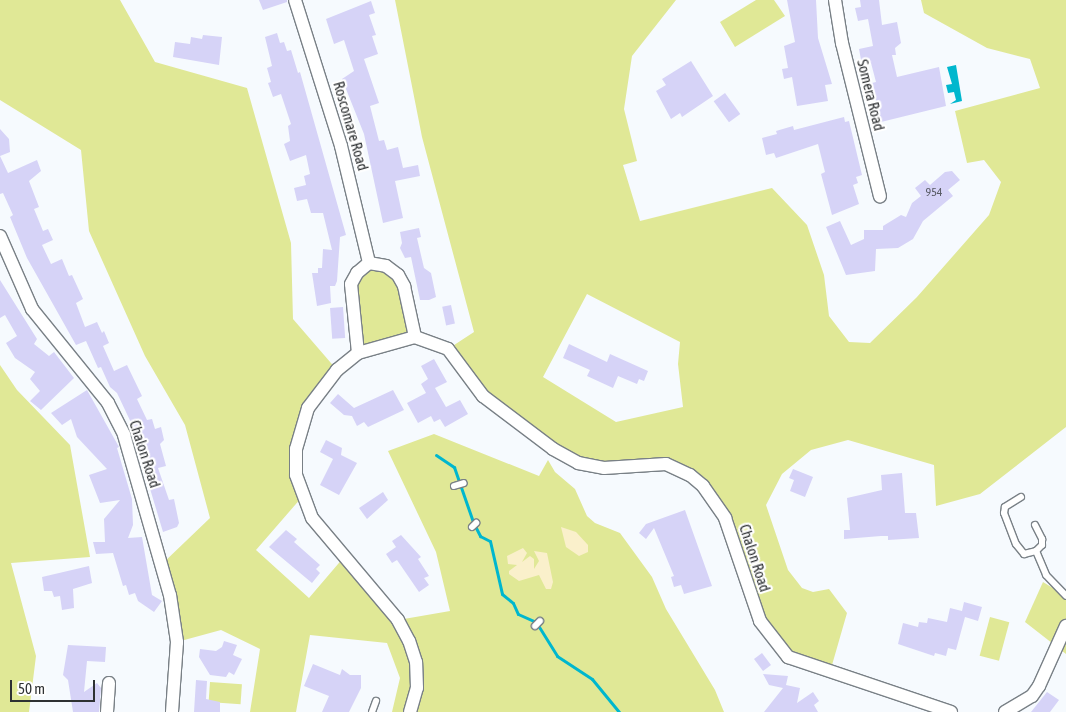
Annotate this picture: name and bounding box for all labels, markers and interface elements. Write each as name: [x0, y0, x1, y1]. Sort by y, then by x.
street label: Somera Road: [853, 58, 889, 132]
street label: Roscomare Road: [330, 79, 372, 173]
house number: 954: [926, 186, 942, 200]
street label: Chalon Road: [126, 418, 164, 490]
street label: Chalon Road: [736, 522, 774, 594]
scale bar: [12, 670, 98, 702]
text: 50 m: [18, 680, 45, 697]

